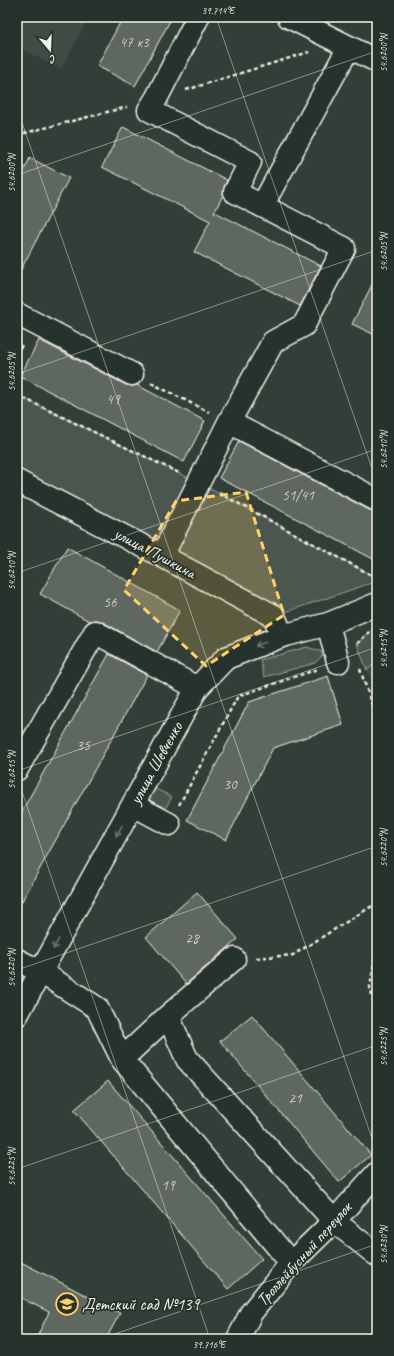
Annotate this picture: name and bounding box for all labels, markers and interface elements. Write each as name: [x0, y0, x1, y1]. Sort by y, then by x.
text: 39.714°E: [202, 4, 236, 17]
north arrow: [30, 30, 70, 70]
text: 54.6200°N: [377, 32, 390, 72]
house number: 47 к3: [119, 33, 150, 52]
text: С: [47, 52, 58, 67]
text: 54.6200°N: [5, 152, 18, 192]
text: 54.6205°N: [377, 231, 390, 271]
text: 54.6205°N: [5, 351, 18, 391]
house number: 49: [106, 390, 121, 409]
text: 54.6210°N: [377, 429, 390, 469]
house number: 51/41: [282, 486, 315, 505]
street label: улица Пушкина: [110, 522, 201, 584]
text: 54.6210°N: [5, 550, 18, 590]
house number: 56: [103, 593, 118, 612]
text: 54.6215°N: [377, 628, 390, 668]
one-way arrow: [256, 641, 268, 649]
street label: улица Шевченко: [124, 717, 188, 809]
house number: 35: [76, 736, 91, 755]
text: 54.6215°N: [5, 749, 18, 789]
house number: 30: [223, 775, 238, 794]
one-way arrow: [114, 824, 122, 836]
text: 54.6220°N: [377, 827, 390, 867]
house number: 28: [185, 929, 200, 948]
one-way arrow: [52, 938, 59, 950]
text: 54.6220°N: [5, 947, 18, 987]
text: 54.6225°N: [377, 1026, 390, 1066]
house number: 21: [288, 1089, 303, 1108]
text: 54.6225°N: [5, 1146, 18, 1186]
house number: 19: [161, 1176, 176, 1195]
street label: Троллейбусный переулок: [252, 1196, 357, 1310]
text: 54.6230°N: [377, 1224, 390, 1264]
school or university icon: Детский сад №139: [54, 1291, 80, 1317]
place label: Детский сад №139: [82, 1294, 201, 1315]
text: 39.716°E: [193, 1338, 227, 1351]

